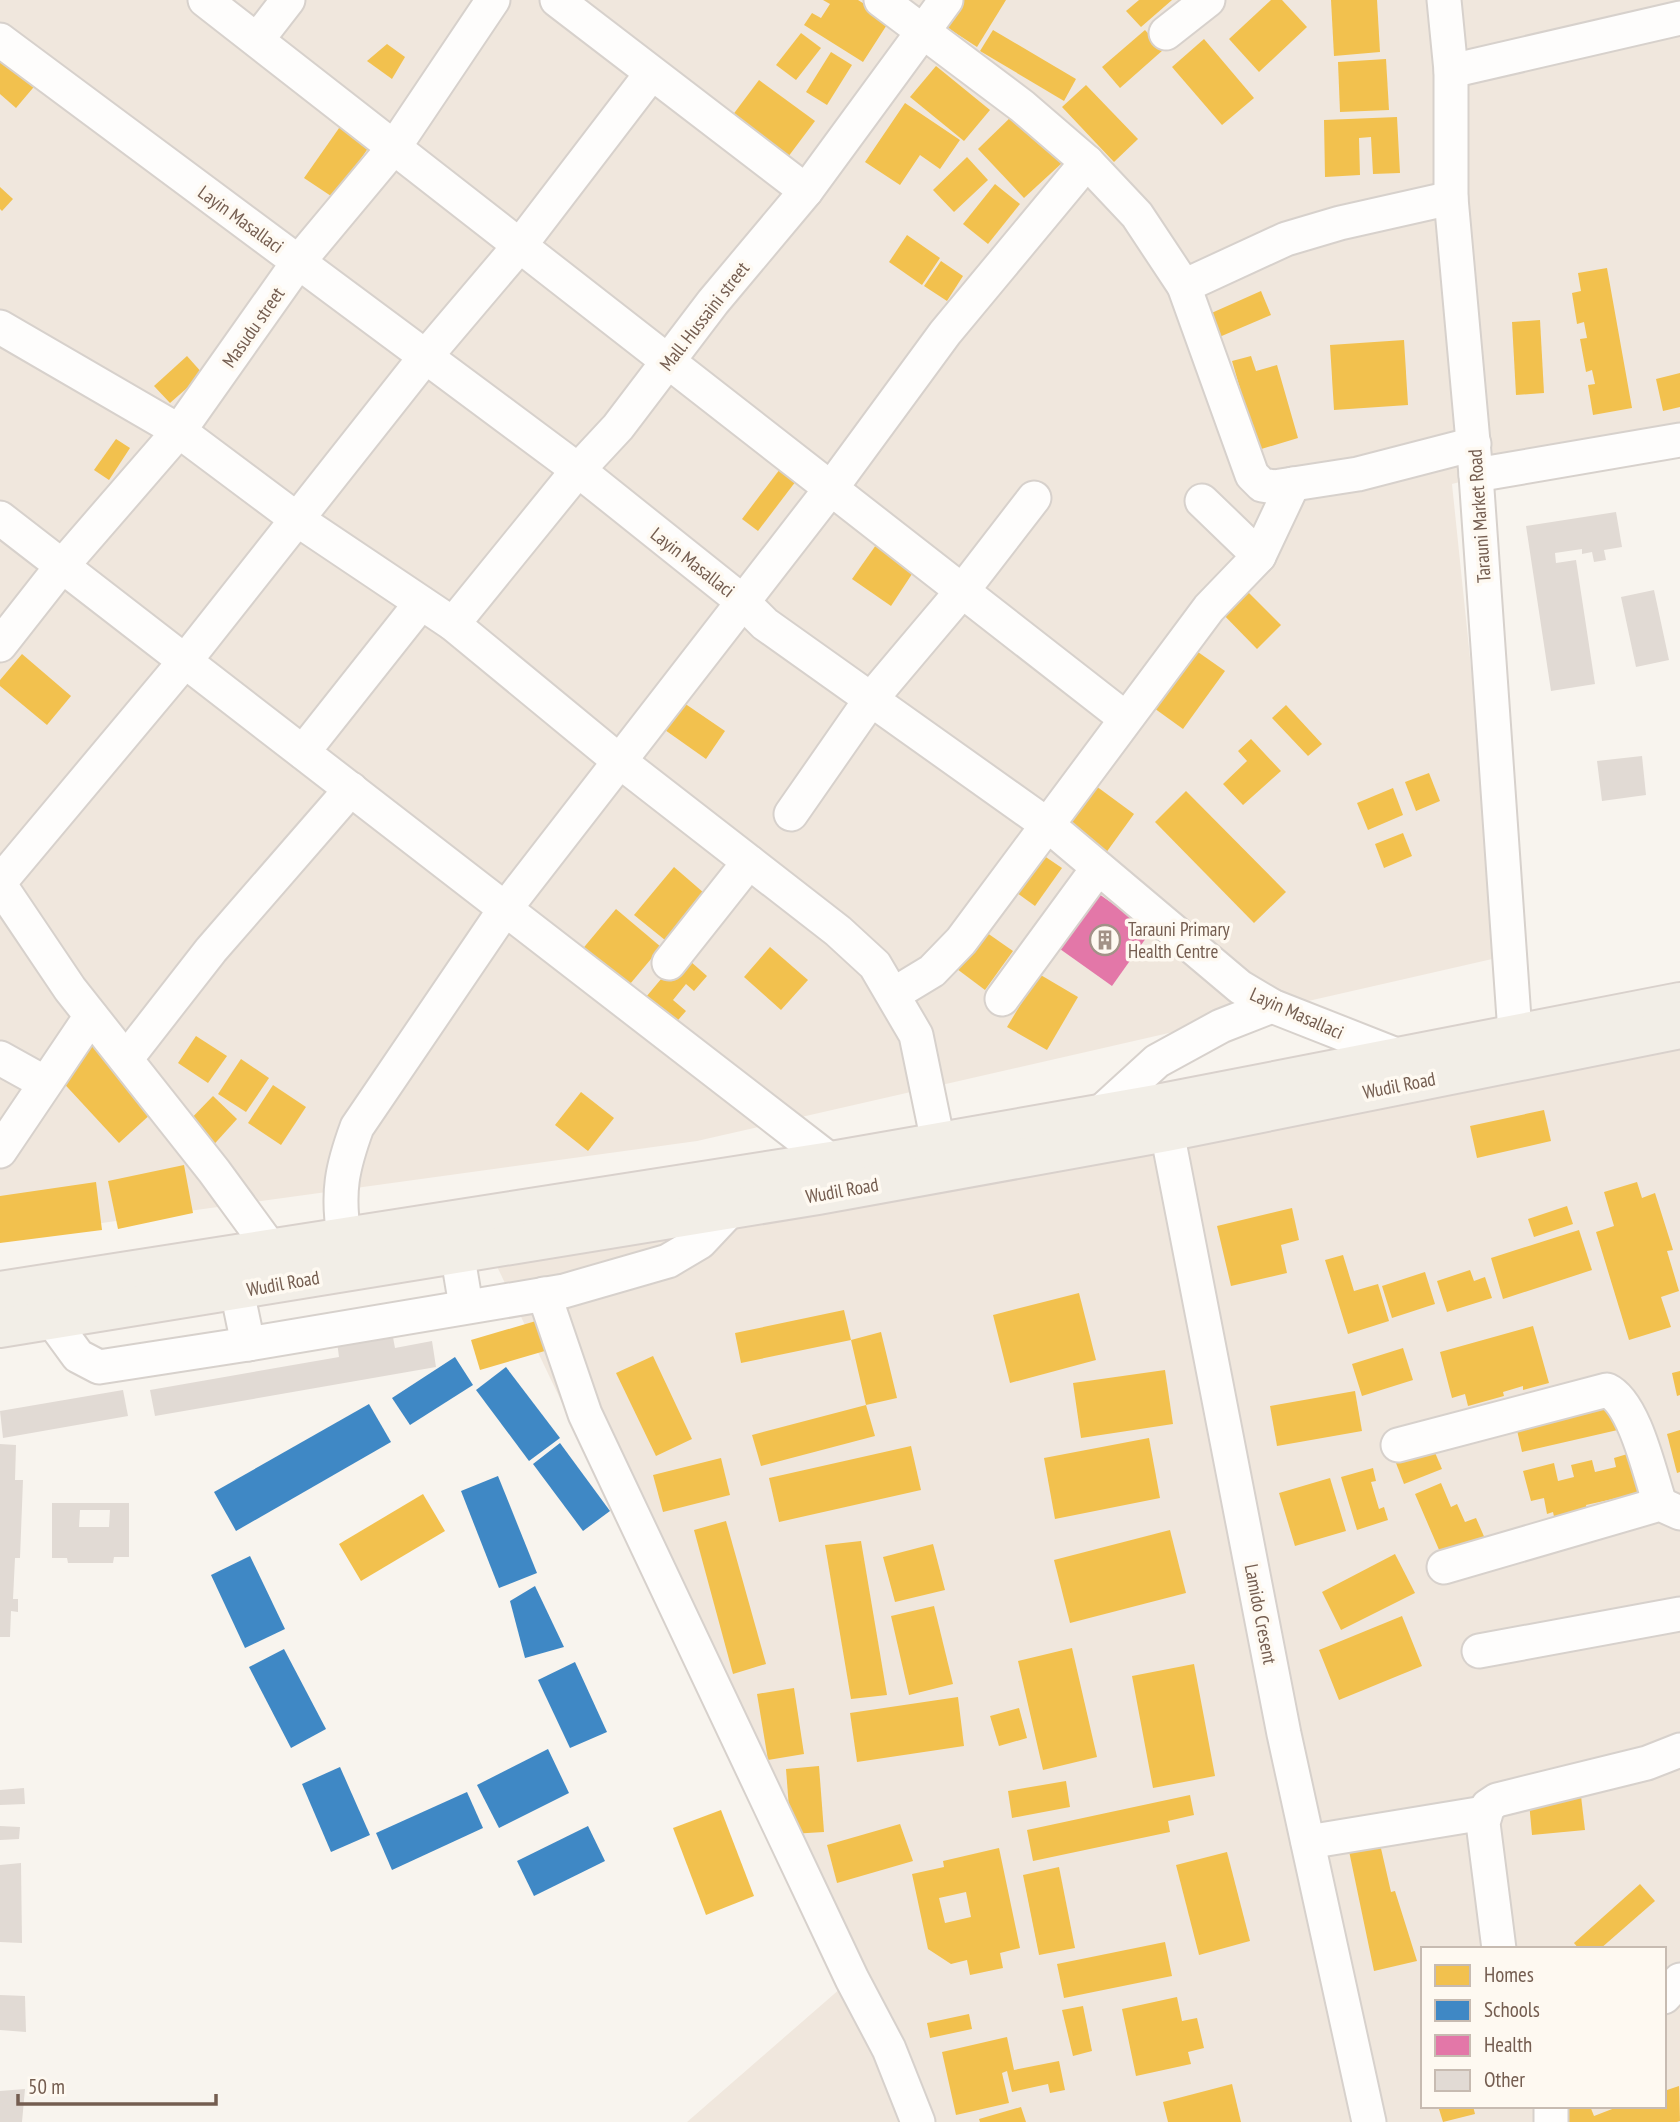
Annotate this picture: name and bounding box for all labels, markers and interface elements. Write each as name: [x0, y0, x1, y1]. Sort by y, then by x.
street label: Layin Masallaci: [194, 180, 288, 258]
street label: Mall. Hussaini street: [654, 256, 755, 375]
street label: Masudu street: [217, 282, 290, 372]
street label: Tarauni Market Road: [1462, 449, 1496, 583]
street label: Layin Masallaci: [646, 522, 740, 602]
place label: Tarauni Primary Health Centre: [1128, 917, 1231, 963]
building icon: Tarauni Primary Health Centre: [1088, 923, 1122, 957]
street label: Layin Masallaci: [1246, 982, 1348, 1044]
street label: Wudil Road: [1361, 1066, 1437, 1104]
street label: Wudil Road: [804, 1172, 880, 1208]
street label: Wudil Road: [245, 1265, 321, 1301]
street label: Lamido Cresent: [1240, 1562, 1283, 1667]
legend: [1421, 1947, 1666, 2108]
text: Homes: [1484, 1961, 1534, 1988]
text: Schools: [1484, 1996, 1540, 2023]
text: Health: [1484, 2031, 1532, 2058]
scale bar: [18, 2062, 215, 2106]
text: Other: [1484, 2066, 1525, 2093]
text: 50 m: [28, 2073, 65, 2100]

